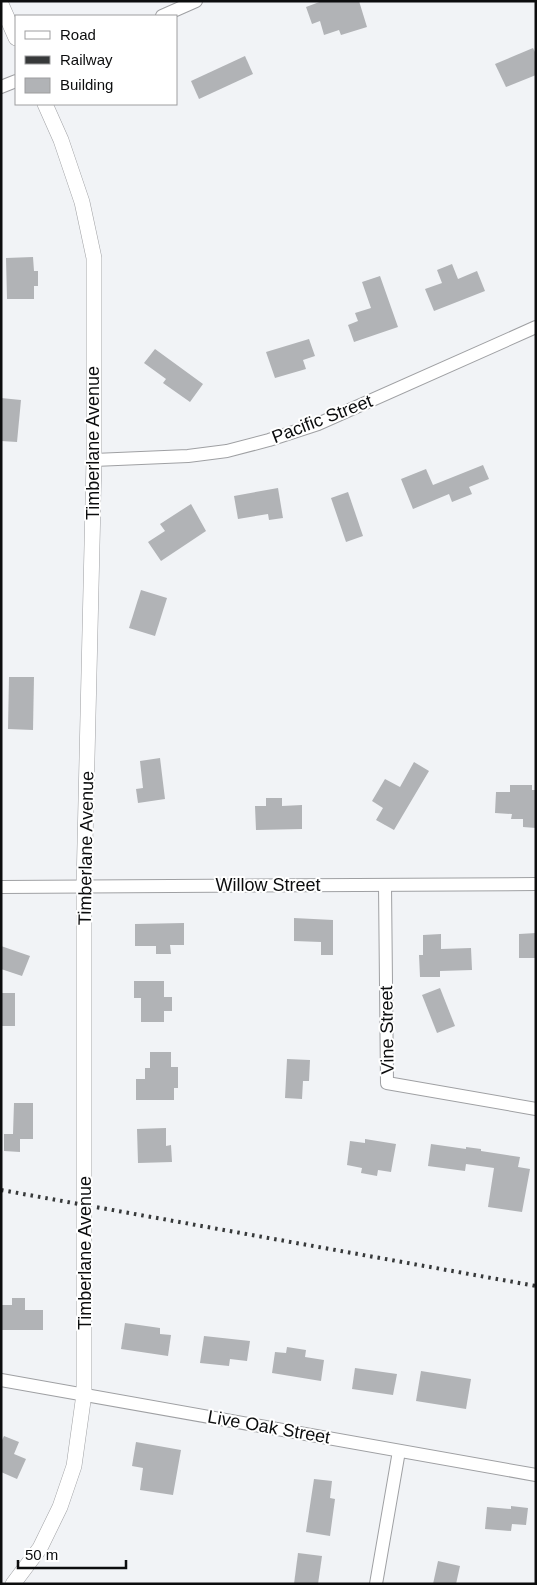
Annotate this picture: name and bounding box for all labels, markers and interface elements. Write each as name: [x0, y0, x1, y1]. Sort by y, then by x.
legend: [15, 15, 178, 105]
text: Road: [60, 26, 96, 43]
text: Railway: [60, 51, 113, 68]
text: Building: [60, 76, 113, 93]
street label: Timberlane Avenue: [83, 366, 103, 520]
street label: Pacific Street: [269, 391, 375, 447]
street label: Timberlane Avenue: [75, 771, 97, 925]
street label: Willow Street: [215, 875, 321, 895]
street label: Vine Street: [376, 985, 398, 1075]
street label: Timberlane Avenue: [75, 1176, 95, 1330]
street label: Live Oak Street: [206, 1406, 332, 1448]
scale bar: [18, 1538, 125, 1570]
text: 50 m: [25, 1546, 58, 1563]

